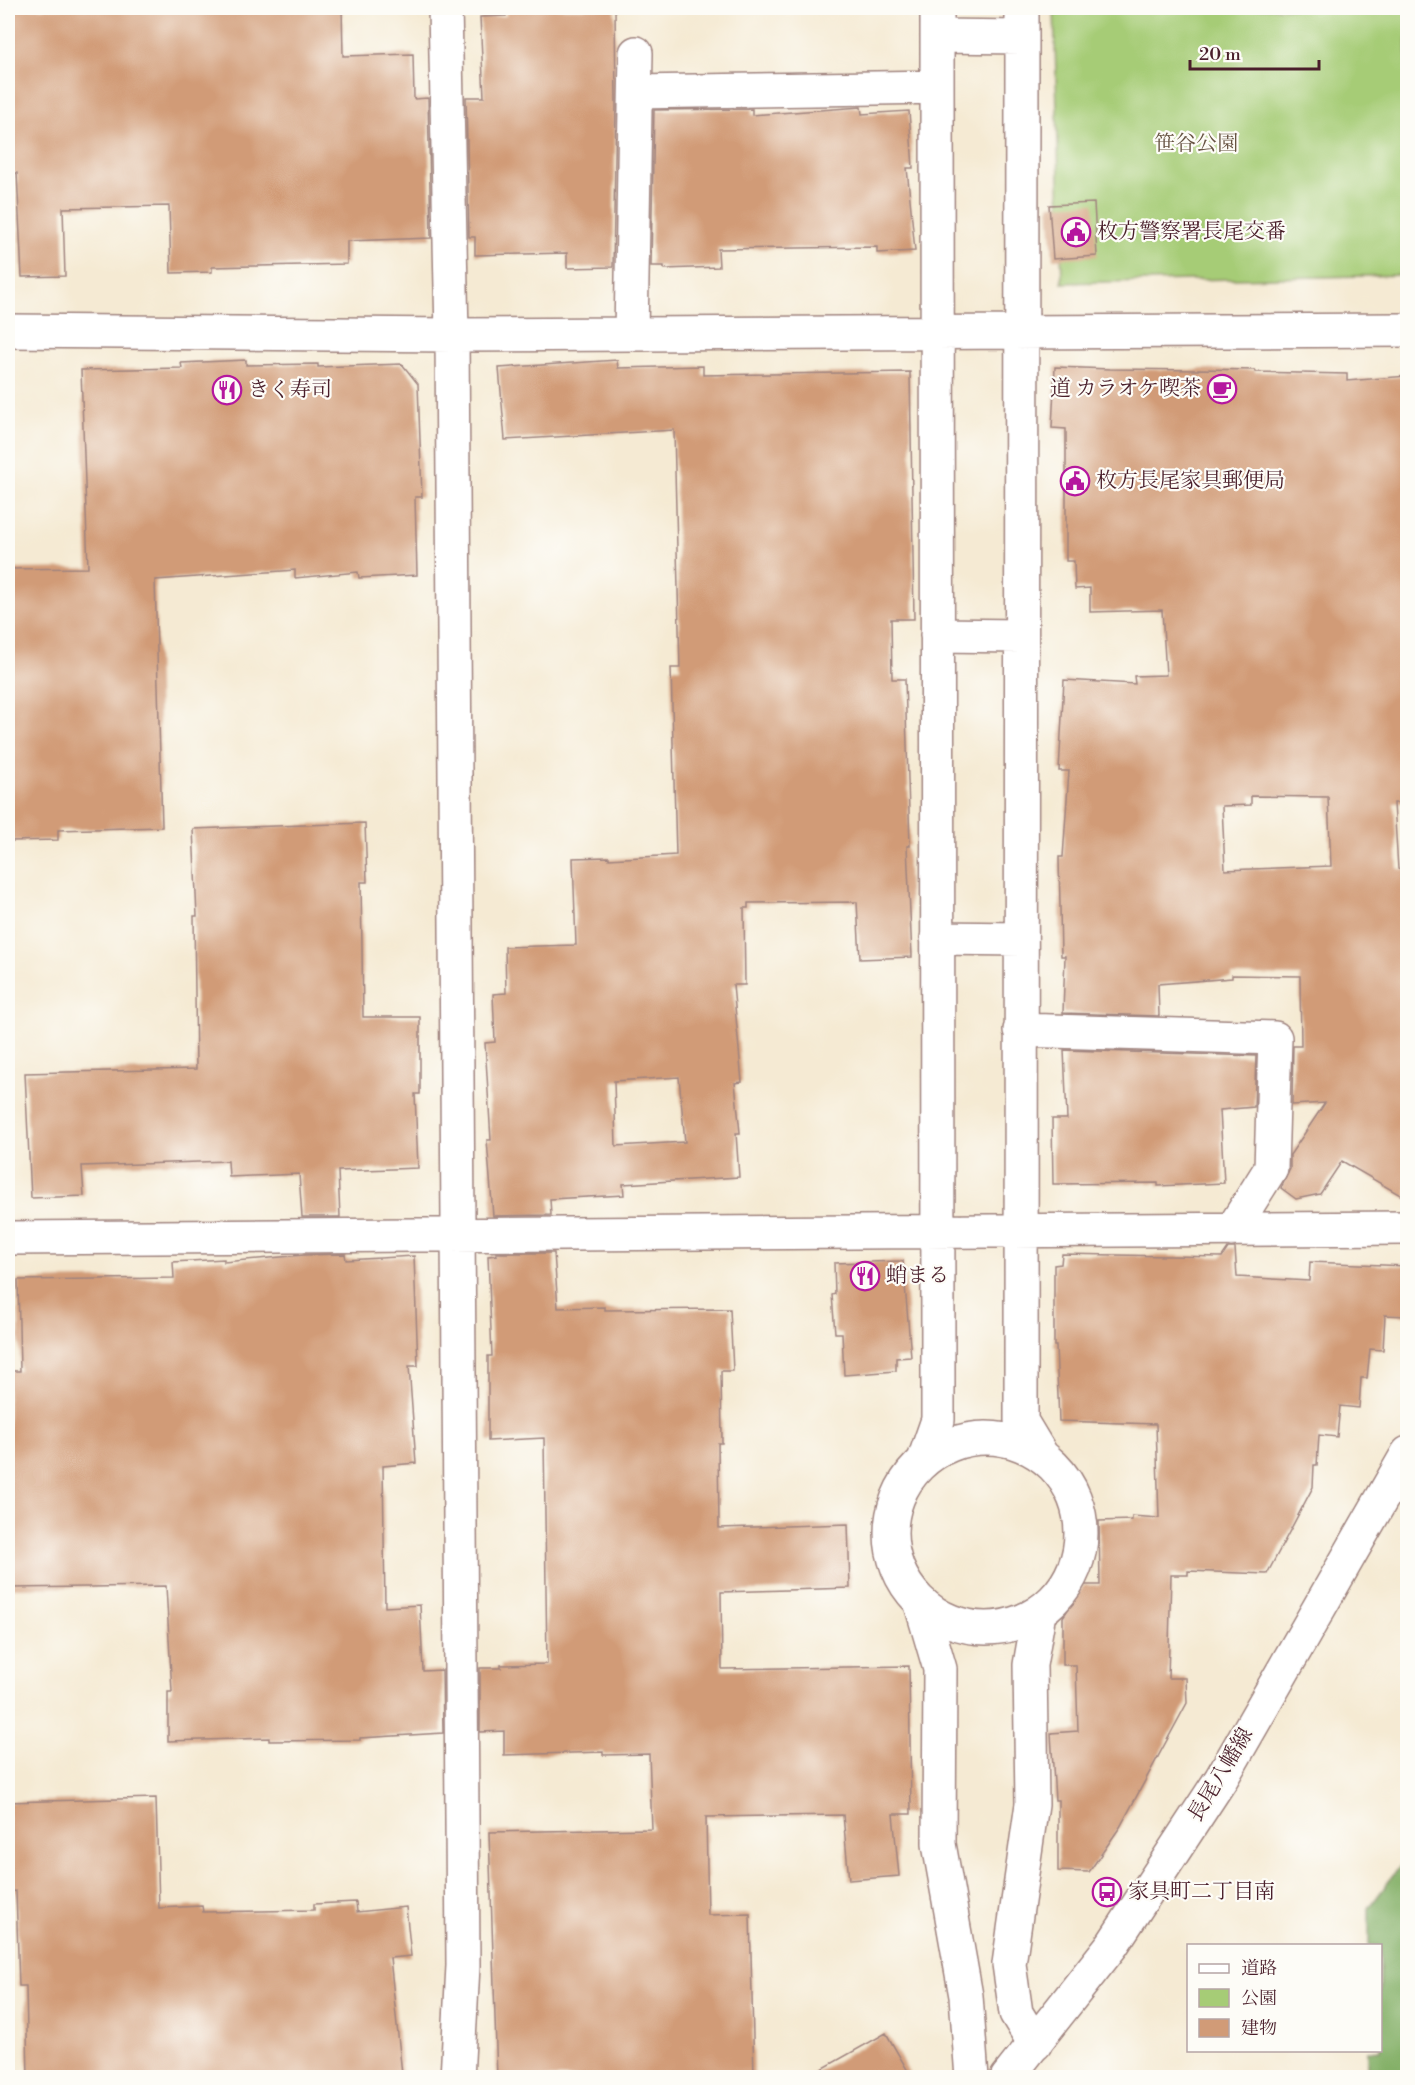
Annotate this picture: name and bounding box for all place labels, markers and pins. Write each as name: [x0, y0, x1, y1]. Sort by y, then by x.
public building icon: 枚方警察署長尾交番: [1060, 216, 1092, 248]
place label: 枚方警察署長尾交番: [1097, 219, 1286, 245]
cafe icon: 道 カラオケ喫茶: [1206, 373, 1238, 405]
restaurant icon: きく寿司: [211, 374, 243, 406]
place label: 道 カラオケ喫茶: [1050, 376, 1201, 402]
place label: きく寿司: [248, 377, 332, 403]
public building icon: 枚方長尾家具郵便局: [1059, 465, 1091, 497]
place label: 枚方長尾家具郵便局: [1096, 468, 1285, 494]
restaurant icon: 蛸まる: [849, 1260, 881, 1292]
place label: 蛸まる: [886, 1263, 949, 1289]
bus stop icon: 家具町二丁目南: [1091, 1876, 1123, 1908]
place label: 家具町二丁目南: [1128, 1879, 1275, 1905]

